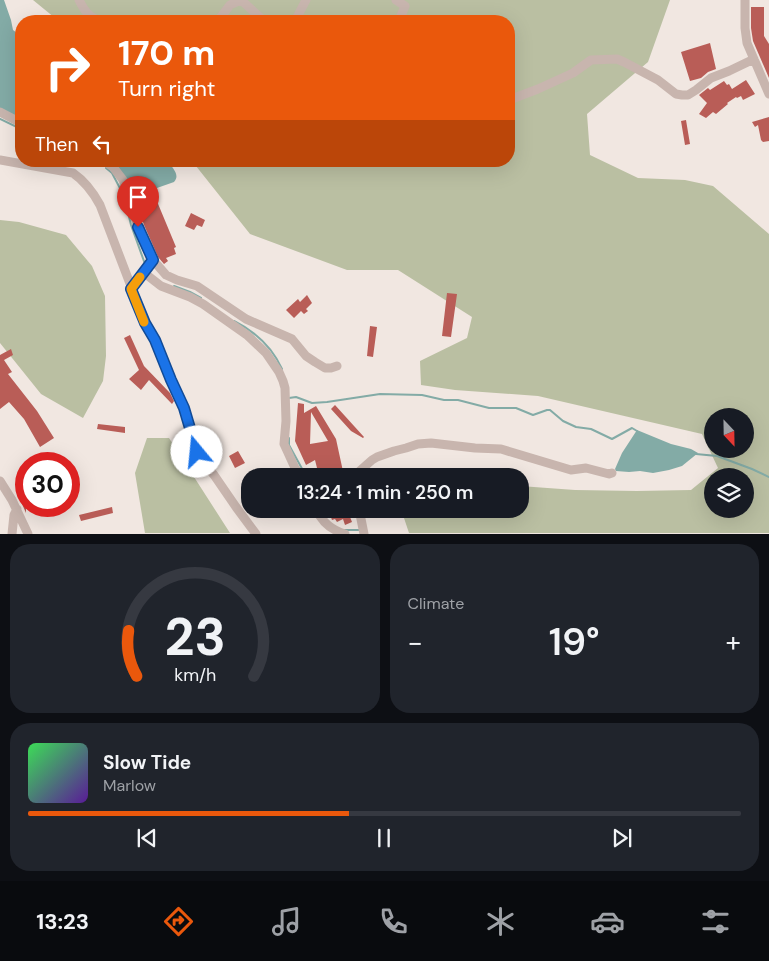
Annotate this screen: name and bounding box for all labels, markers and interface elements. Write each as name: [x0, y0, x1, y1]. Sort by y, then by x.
text: 170 m: [118, 30, 215, 76]
icon: right: [35, 35, 100, 100]
text: Turn right: [118, 74, 215, 103]
icon: left: [88, 130, 116, 158]
text: Then: [35, 132, 78, 157]
pin: [117, 176, 159, 227]
icon: arrive: [124, 183, 152, 211]
north arrow: [704, 408, 754, 458]
map controls: [704, 408, 754, 518]
position arrow: [170, 425, 222, 477]
speed limit sign: 30: [15, 452, 80, 517]
button: layers: [704, 468, 754, 518]
text: 13:24 · 1 min · 250 m: [297, 480, 473, 505]
text: Climate: [408, 593, 464, 614]
text: 23: [164, 603, 225, 671]
text: 19°: [549, 617, 600, 667]
text: −: [408, 624, 423, 661]
text: +: [726, 624, 741, 661]
text: km/h: [174, 663, 216, 687]
text: Slow Tide: [103, 750, 191, 775]
text: Marlow: [103, 775, 156, 796]
icon: previous: [133, 824, 161, 852]
icon: pause: [370, 824, 398, 852]
icon: next: [608, 824, 636, 852]
icon: directions: [161, 904, 196, 939]
icon: music: [269, 904, 304, 939]
icon: phone: [376, 904, 411, 939]
icon: climate: [483, 904, 518, 939]
icon: car: [590, 904, 625, 939]
icon: filters: [698, 904, 733, 939]
text: 13:23: [36, 907, 89, 936]

